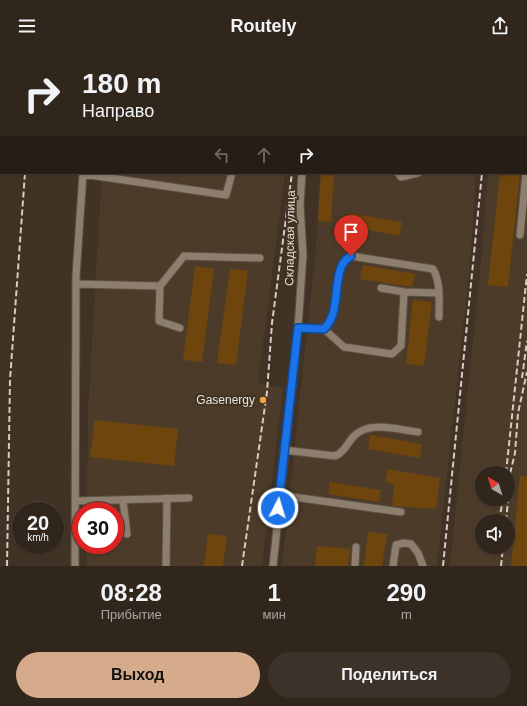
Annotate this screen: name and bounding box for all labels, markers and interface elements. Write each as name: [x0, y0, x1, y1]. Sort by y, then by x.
icon: menu: [16, 15, 38, 37]
icon: share: [489, 15, 511, 37]
text: Routely: [230, 16, 297, 36]
icon: right: [16, 68, 68, 120]
text: 180 m: [82, 68, 161, 99]
text: Направо: [82, 101, 154, 121]
icon: left: [211, 144, 233, 166]
icon: ahead: [253, 144, 275, 166]
icon: right: [295, 144, 317, 166]
street label: Складская улица: [282, 190, 298, 286]
pin: [334, 215, 368, 256]
icon: arrive: [340, 221, 362, 243]
place label: Gasenergy: [196, 393, 255, 407]
marker: Gasenergy: [258, 395, 268, 405]
north arrow: [475, 466, 515, 506]
map controls: [475, 466, 515, 554]
position arrow: [257, 487, 299, 529]
speed limit sign: 30: [72, 502, 124, 554]
text: 20: [27, 512, 49, 534]
button: sound: [475, 514, 515, 554]
text: km/h: [27, 532, 49, 543]
text: 08:28: [101, 579, 162, 606]
text: 1: [267, 579, 281, 606]
text: 290: [386, 579, 426, 606]
text: Прибытие: [101, 607, 162, 622]
text: мин: [262, 607, 286, 622]
text: m: [401, 607, 412, 622]
button: Выход: [16, 652, 260, 698]
button: Поделиться: [268, 652, 511, 698]

